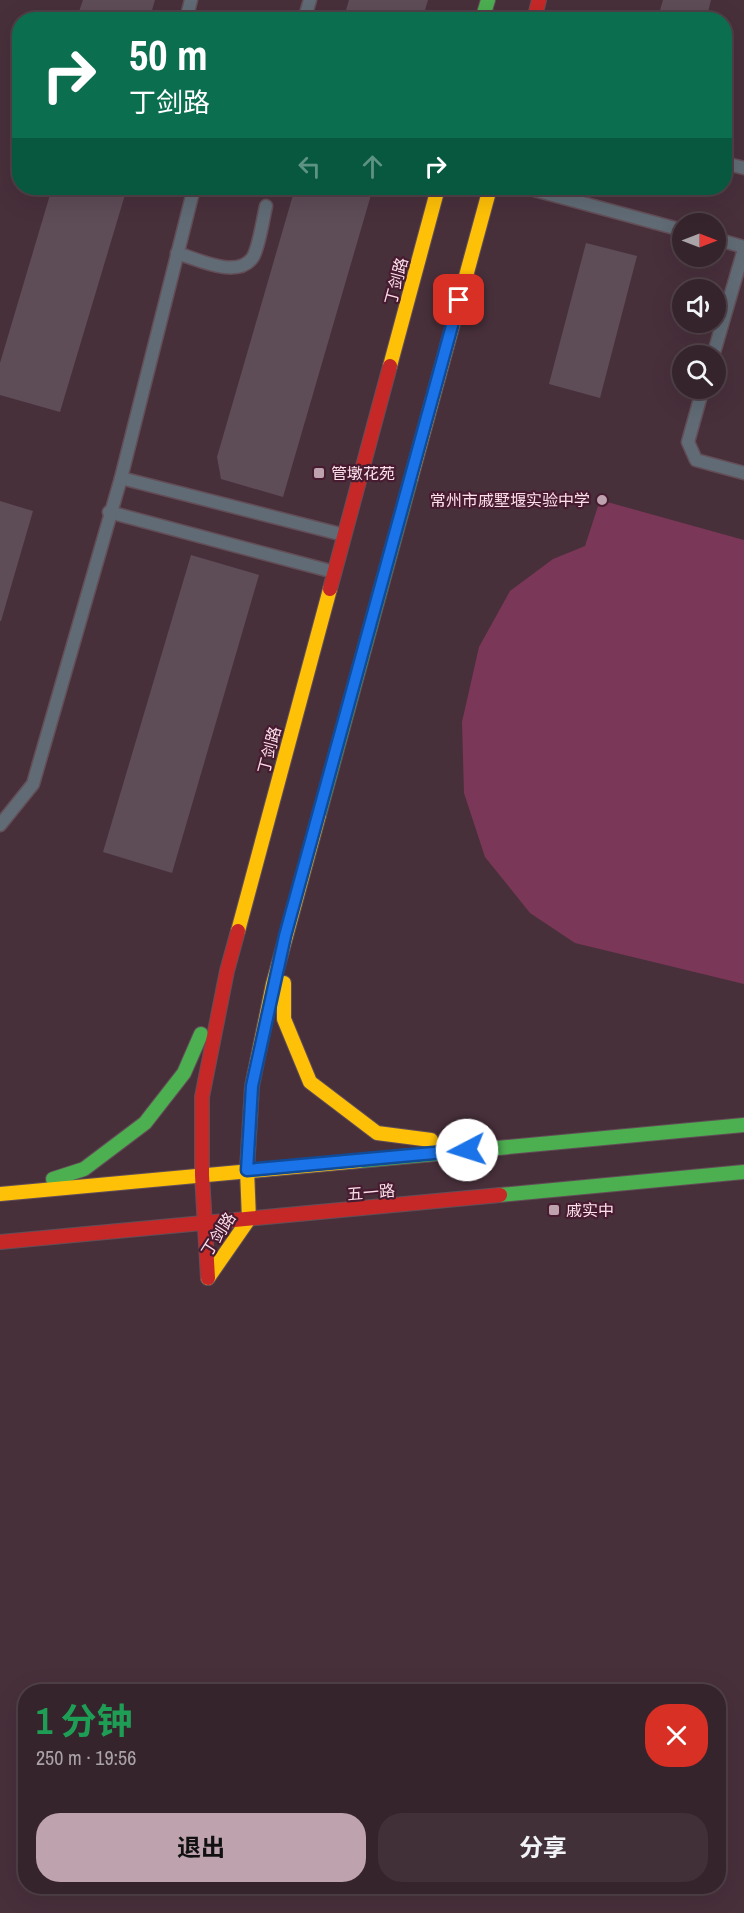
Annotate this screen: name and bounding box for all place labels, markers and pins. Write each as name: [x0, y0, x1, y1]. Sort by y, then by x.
pin: [433, 274, 484, 325]
place label: 管墩花苑: [331, 462, 395, 484]
marker: 管墩花苑: [312, 466, 326, 480]
place label: 常州市戚墅堰实验中学: [430, 489, 590, 511]
marker: 常州市戚墅堰实验中学: [595, 493, 609, 507]
place label: 戚实中: [566, 1199, 614, 1221]
marker: 戚实中: [547, 1203, 561, 1217]

